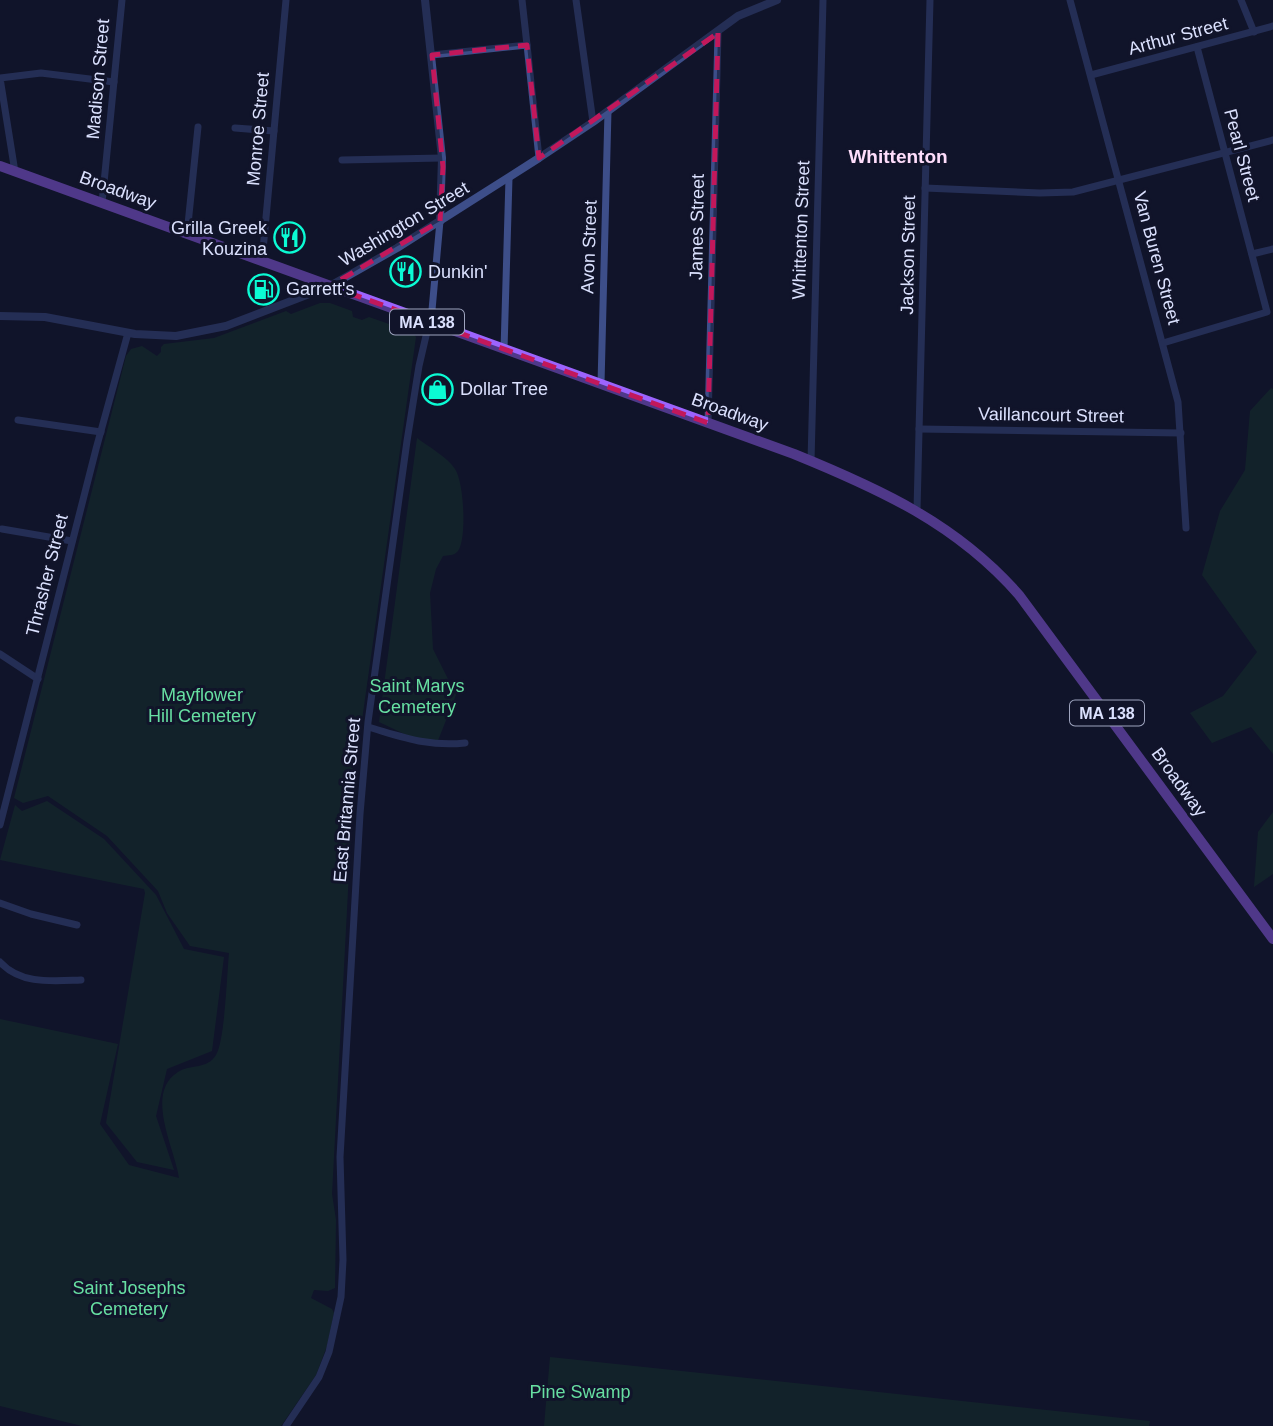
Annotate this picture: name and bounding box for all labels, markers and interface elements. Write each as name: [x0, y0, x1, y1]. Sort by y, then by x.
street label: Arthur Street: [1126, 13, 1230, 59]
street label: Madison Street: [83, 18, 113, 140]
street label: Monroe Street: [243, 71, 273, 187]
street label: Pearl Street: [1220, 107, 1264, 203]
district label: Whittenton: [848, 146, 948, 167]
street label: Whittenton Street: [789, 160, 813, 300]
street label: Broadway: [77, 167, 159, 213]
street label: James Street: [686, 174, 708, 280]
street label: Washington Street: [336, 177, 472, 271]
street label: Van Buren Street: [1130, 189, 1184, 327]
street label: Jackson Street: [897, 195, 919, 315]
street label: Avon Street: [577, 200, 601, 294]
place label: Grilla Greek Kouzina: [171, 218, 268, 259]
restaurant icon: Grilla Greek Kouzina: [273, 221, 307, 255]
restaurant icon: Dunkin': [388, 255, 422, 289]
place label: Dunkin': [428, 262, 487, 282]
fuel station icon: Garrett's: [246, 272, 280, 306]
place label: Garrett's: [286, 279, 354, 299]
road number: MA 138: [390, 310, 464, 334]
shop icon: Dollar Tree: [420, 372, 454, 406]
place label: Dollar Tree: [460, 379, 548, 399]
street label: Broadway: [689, 389, 771, 435]
street label: Vaillancourt Street: [978, 404, 1124, 426]
street label: Thrasher Street: [22, 512, 72, 638]
park label: Saint Marys Cemetery: [369, 676, 465, 717]
park label: Mayflower Hill Cemetery: [148, 685, 256, 726]
road number: MA 138: [1070, 700, 1144, 726]
street label: East Britannia Street: [330, 717, 364, 883]
street label: Broadway: [1147, 744, 1211, 820]
park label: Saint Josephs Cemetery: [72, 1278, 186, 1319]
park label: Pine Swamp: [529, 1382, 631, 1402]

